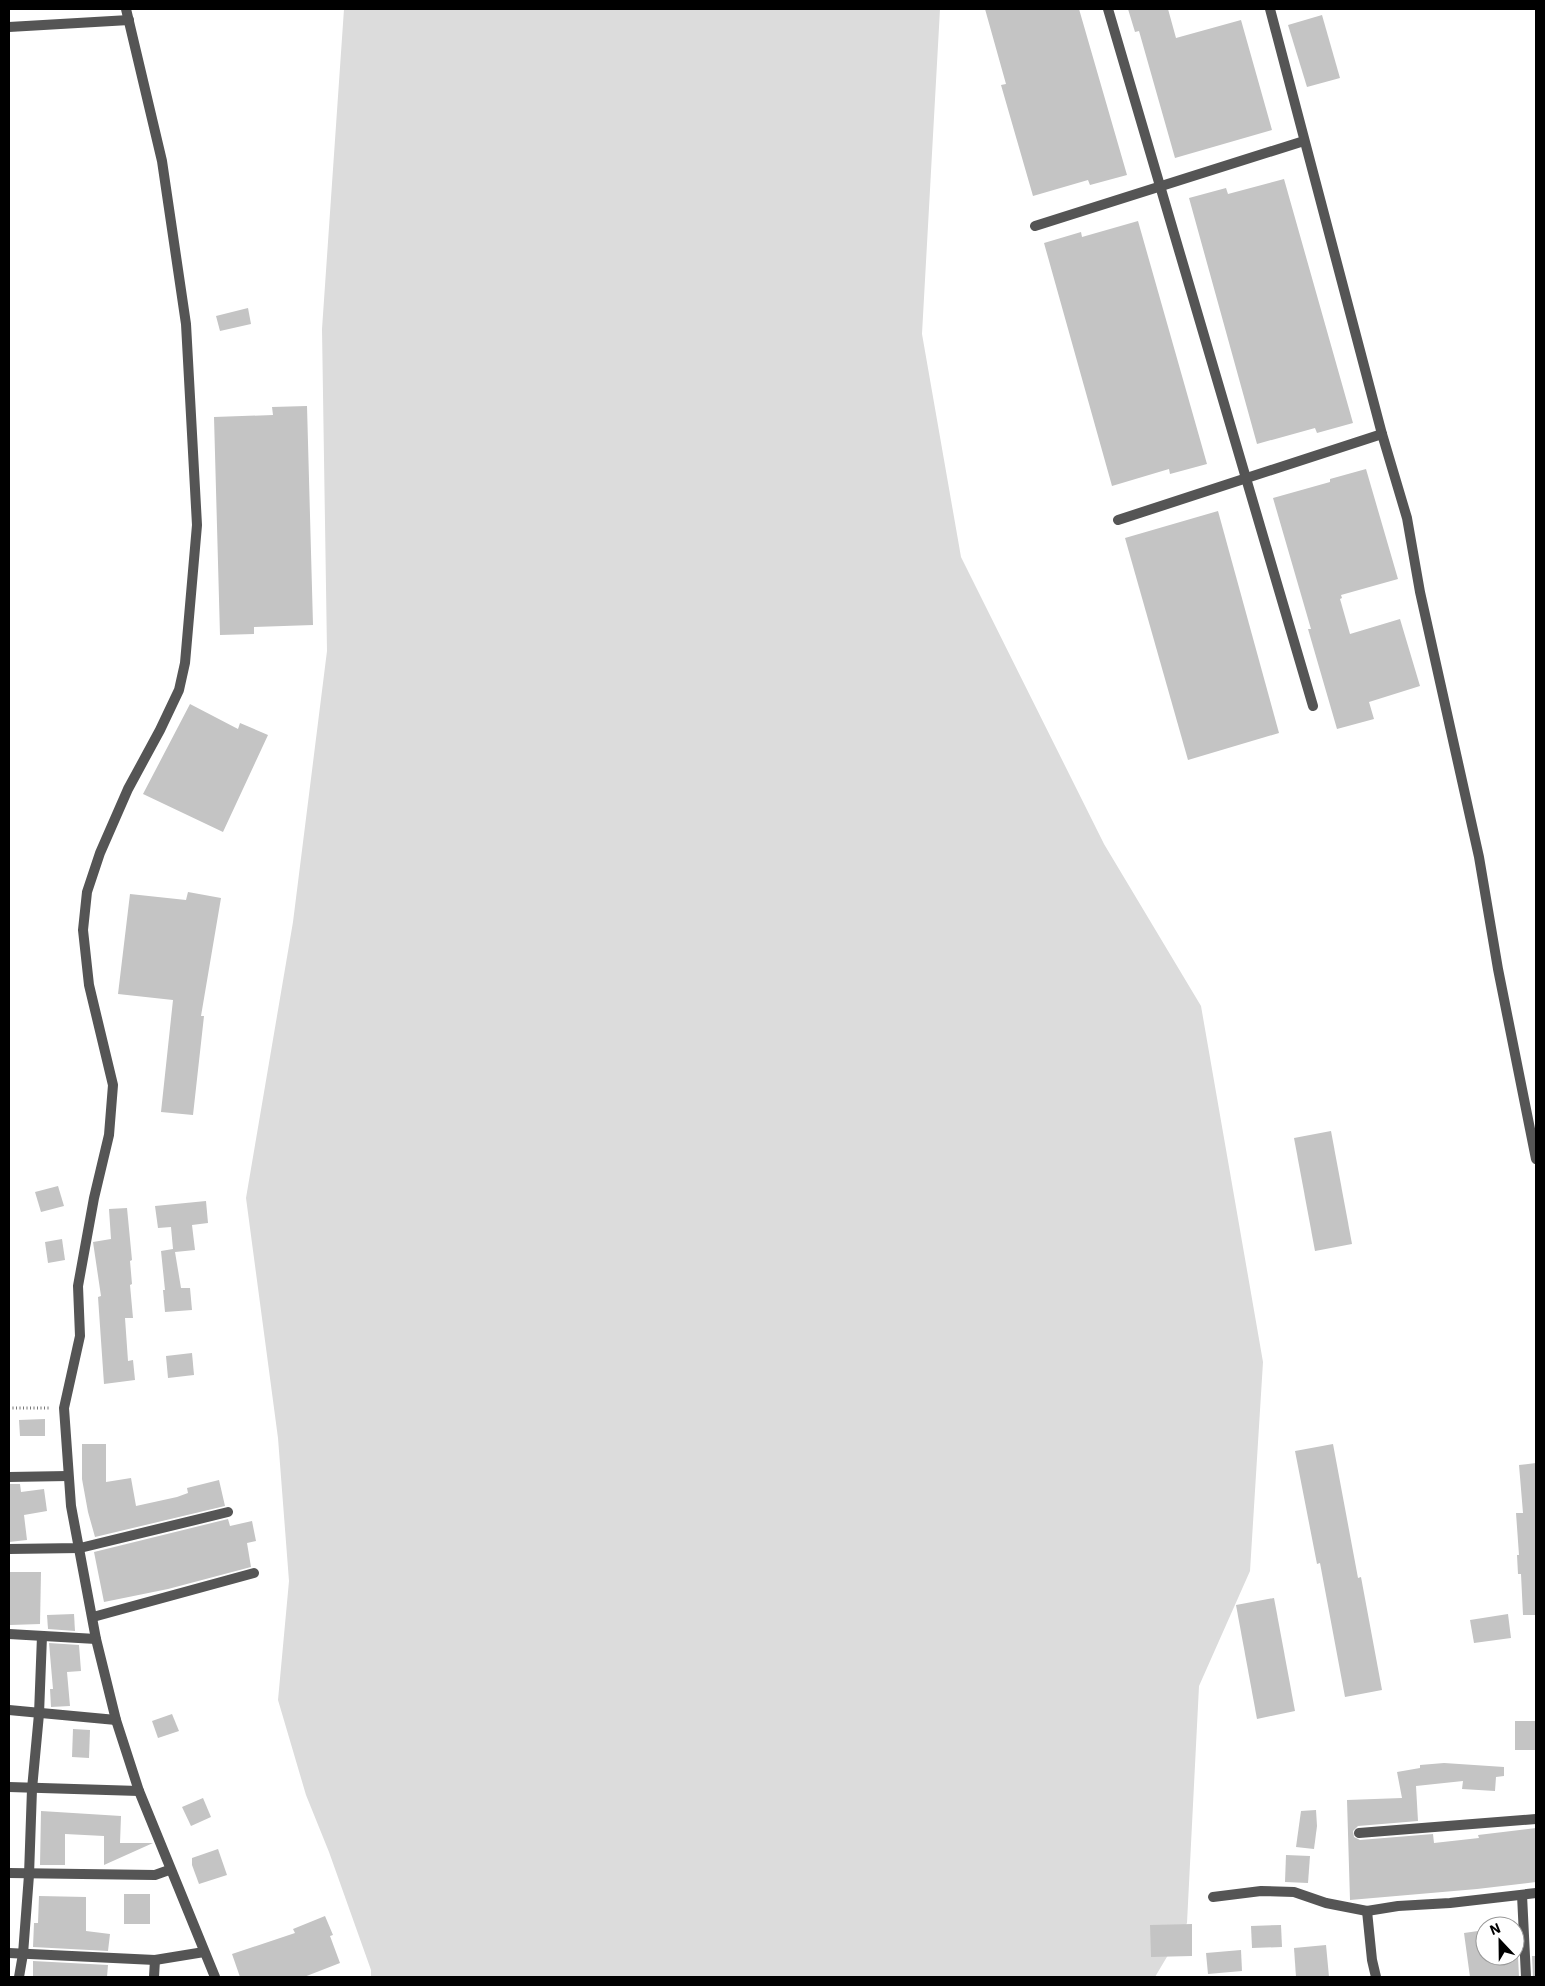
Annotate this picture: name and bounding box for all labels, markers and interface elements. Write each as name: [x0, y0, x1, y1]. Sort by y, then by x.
north arrow: [1475, 1916, 1525, 1966]
text: N: [1487, 1919, 1503, 1939]

